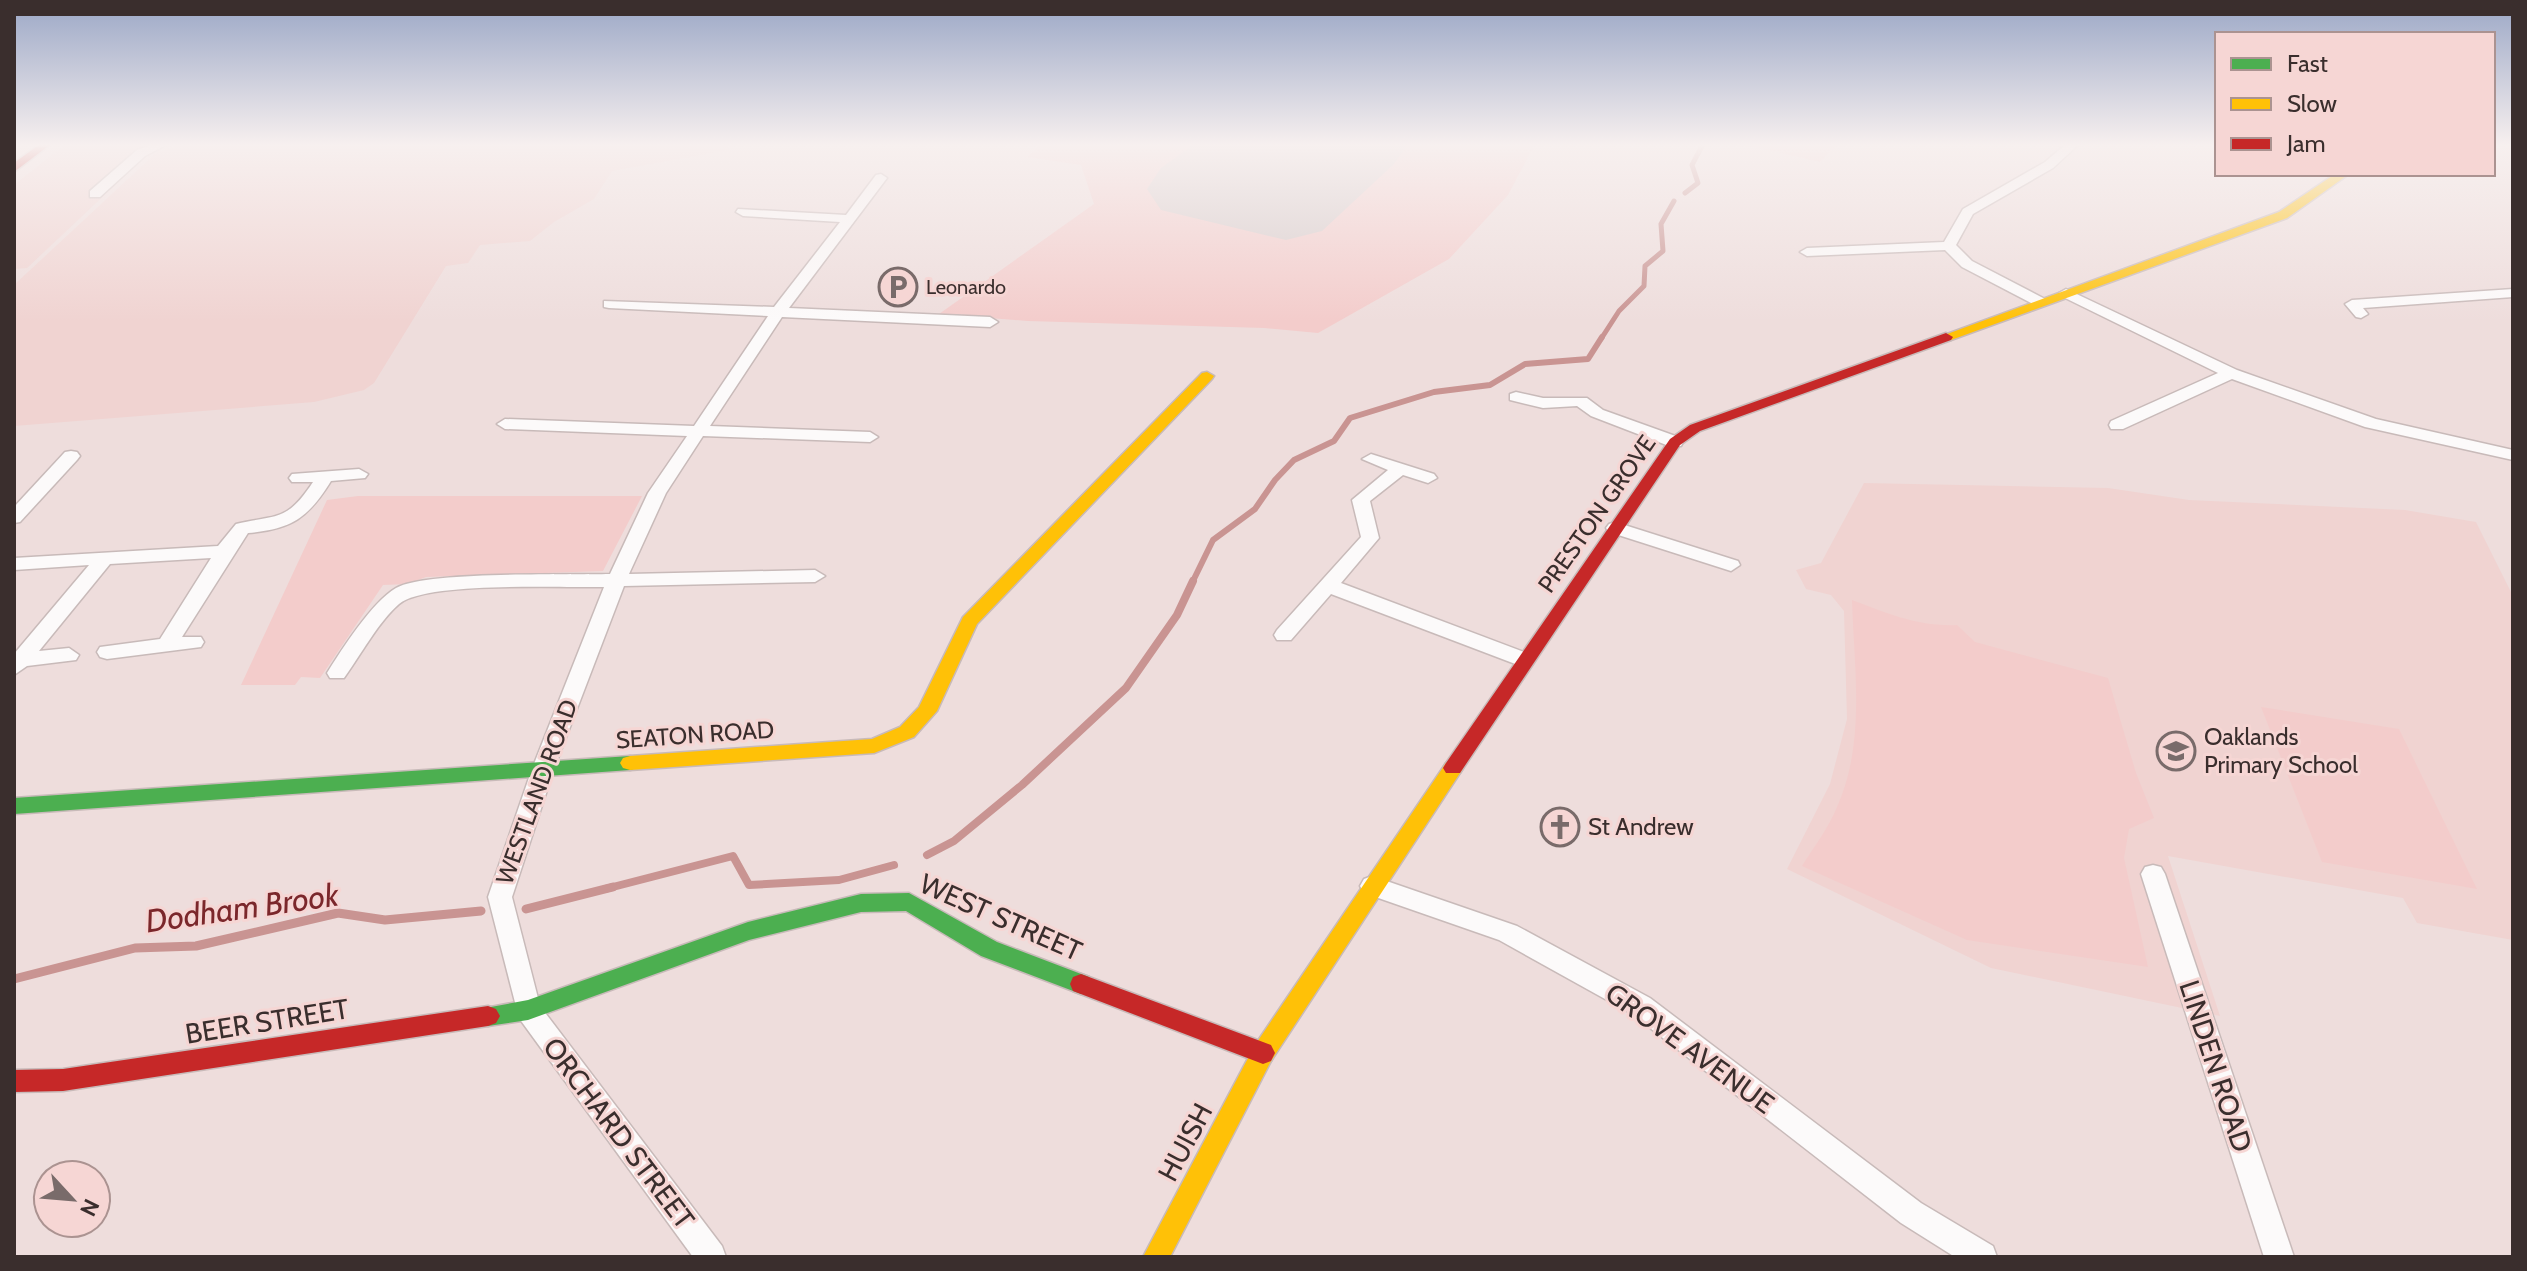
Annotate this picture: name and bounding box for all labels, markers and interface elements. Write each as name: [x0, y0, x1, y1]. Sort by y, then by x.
legend: [2215, 32, 2495, 176]
text: Fast: [2287, 49, 2328, 78]
text: Slow: [2287, 89, 2337, 118]
text: Jam: [2286, 129, 2325, 158]
parking icon: Leonardo: [877, 266, 919, 308]
place label: Leonardo: [926, 275, 1006, 299]
street label: PRESTON GROVE: [1532, 430, 1662, 598]
street label: WESTLAND ROAD: [490, 696, 583, 888]
street label: SEATON ROAD: [615, 715, 775, 755]
place label: Oaklands Primary School: [2204, 722, 2358, 779]
school or university icon: Oaklands Primary School: [2155, 730, 2197, 772]
church icon: St Andrew: [1539, 806, 1581, 848]
place label: St Andrew: [1588, 812, 1694, 841]
street label: WEST STREET: [915, 866, 1087, 968]
water label: Dodham Brook: [143, 874, 342, 940]
street label: GROVE AVENUE: [1599, 976, 1781, 1120]
street label: LINDEN ROAD: [2172, 976, 2260, 1156]
street label: BEER STREET: [183, 991, 351, 1051]
street label: ORCHARD STREET: [536, 1031, 702, 1235]
street label: HUISH: [1150, 1097, 1220, 1187]
north arrow: [32, 1159, 112, 1239]
text: N: [74, 1195, 105, 1220]

